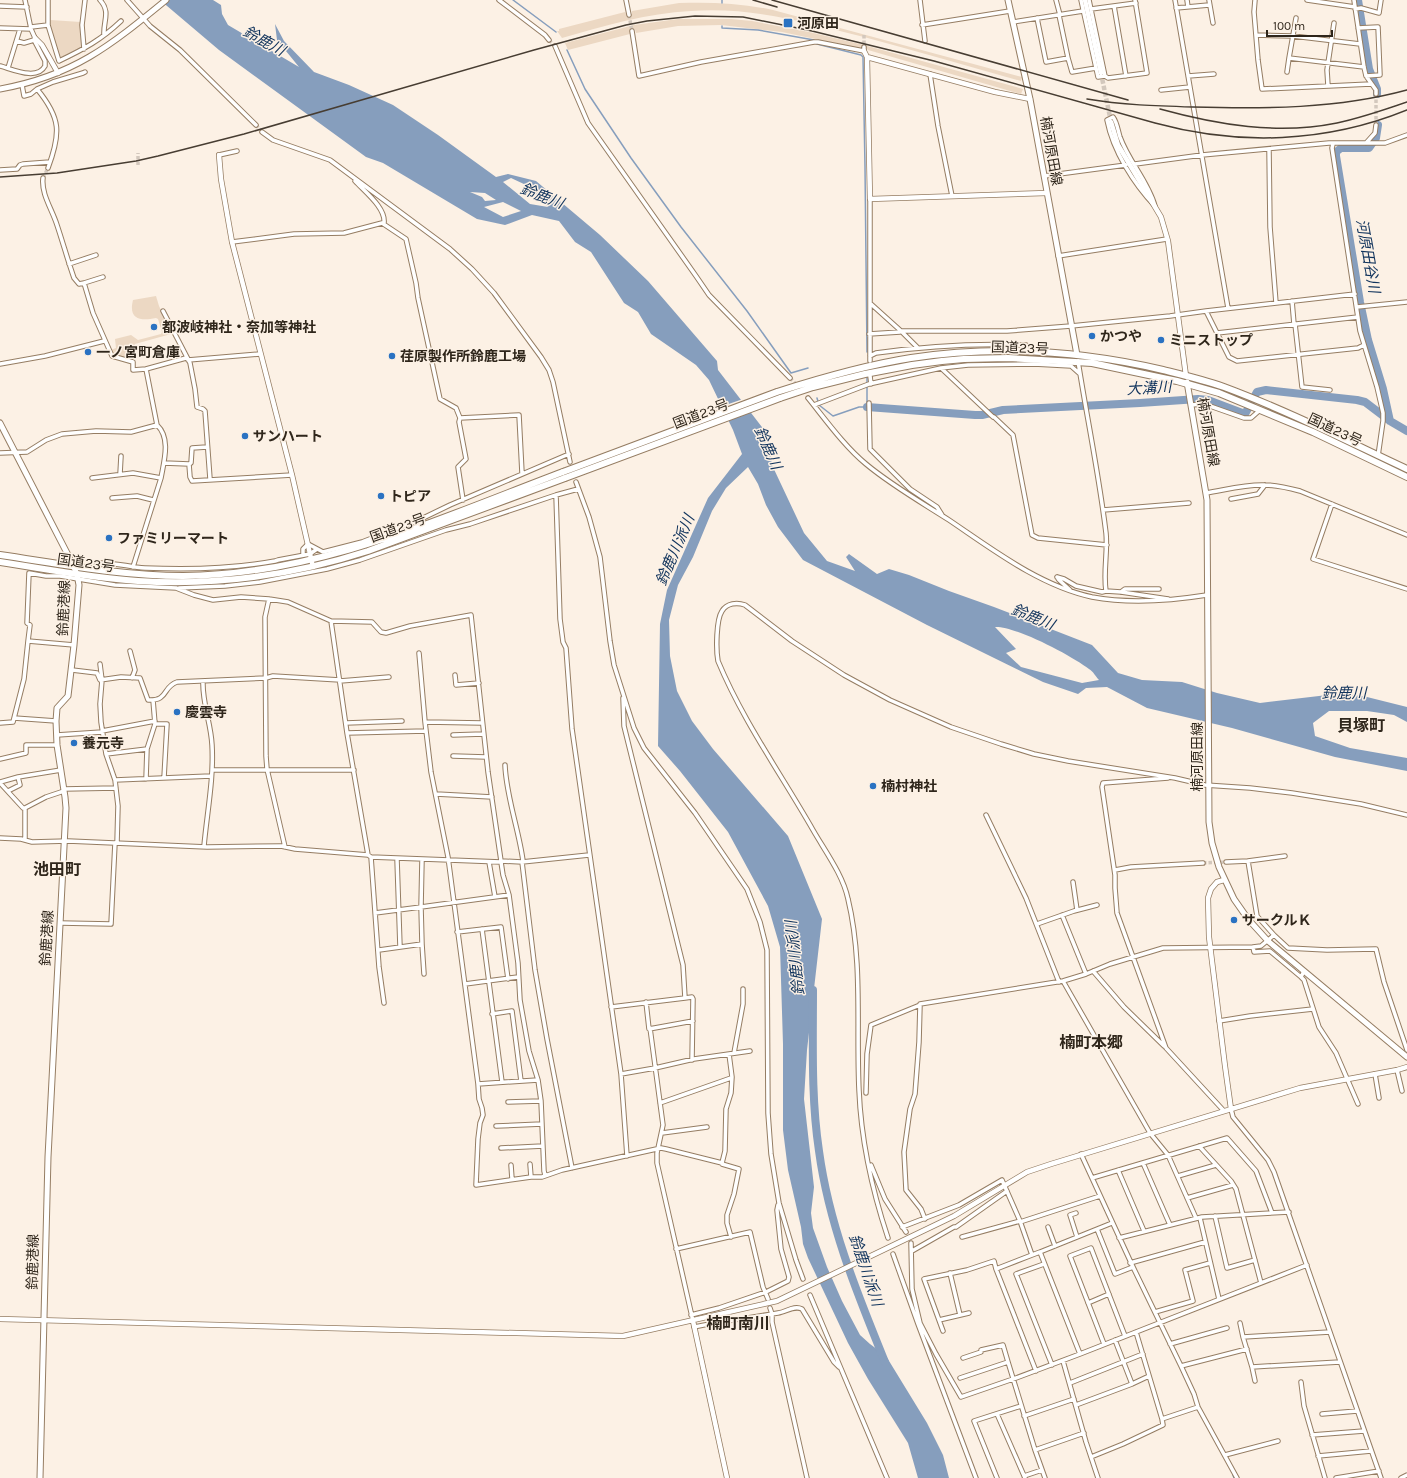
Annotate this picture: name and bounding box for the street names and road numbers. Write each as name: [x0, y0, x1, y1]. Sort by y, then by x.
street label: 楠河原田線: [1037, 115, 1065, 187]
street label: 国道23号: [991, 338, 1049, 358]
street label: 国道23号: [671, 396, 731, 432]
street label: 楠河原田線: [1194, 396, 1222, 468]
street label: 国道23号: [1305, 410, 1365, 450]
street label: 国道23号: [368, 510, 428, 546]
street label: 国道23号: [56, 551, 116, 575]
street label: 鈴鹿港線: [55, 580, 73, 636]
street label: 楠河原田線: [1189, 722, 1206, 792]
street label: 鈴鹿港線: [37, 910, 57, 966]
street label: 鈴鹿港線: [24, 1234, 42, 1290]

